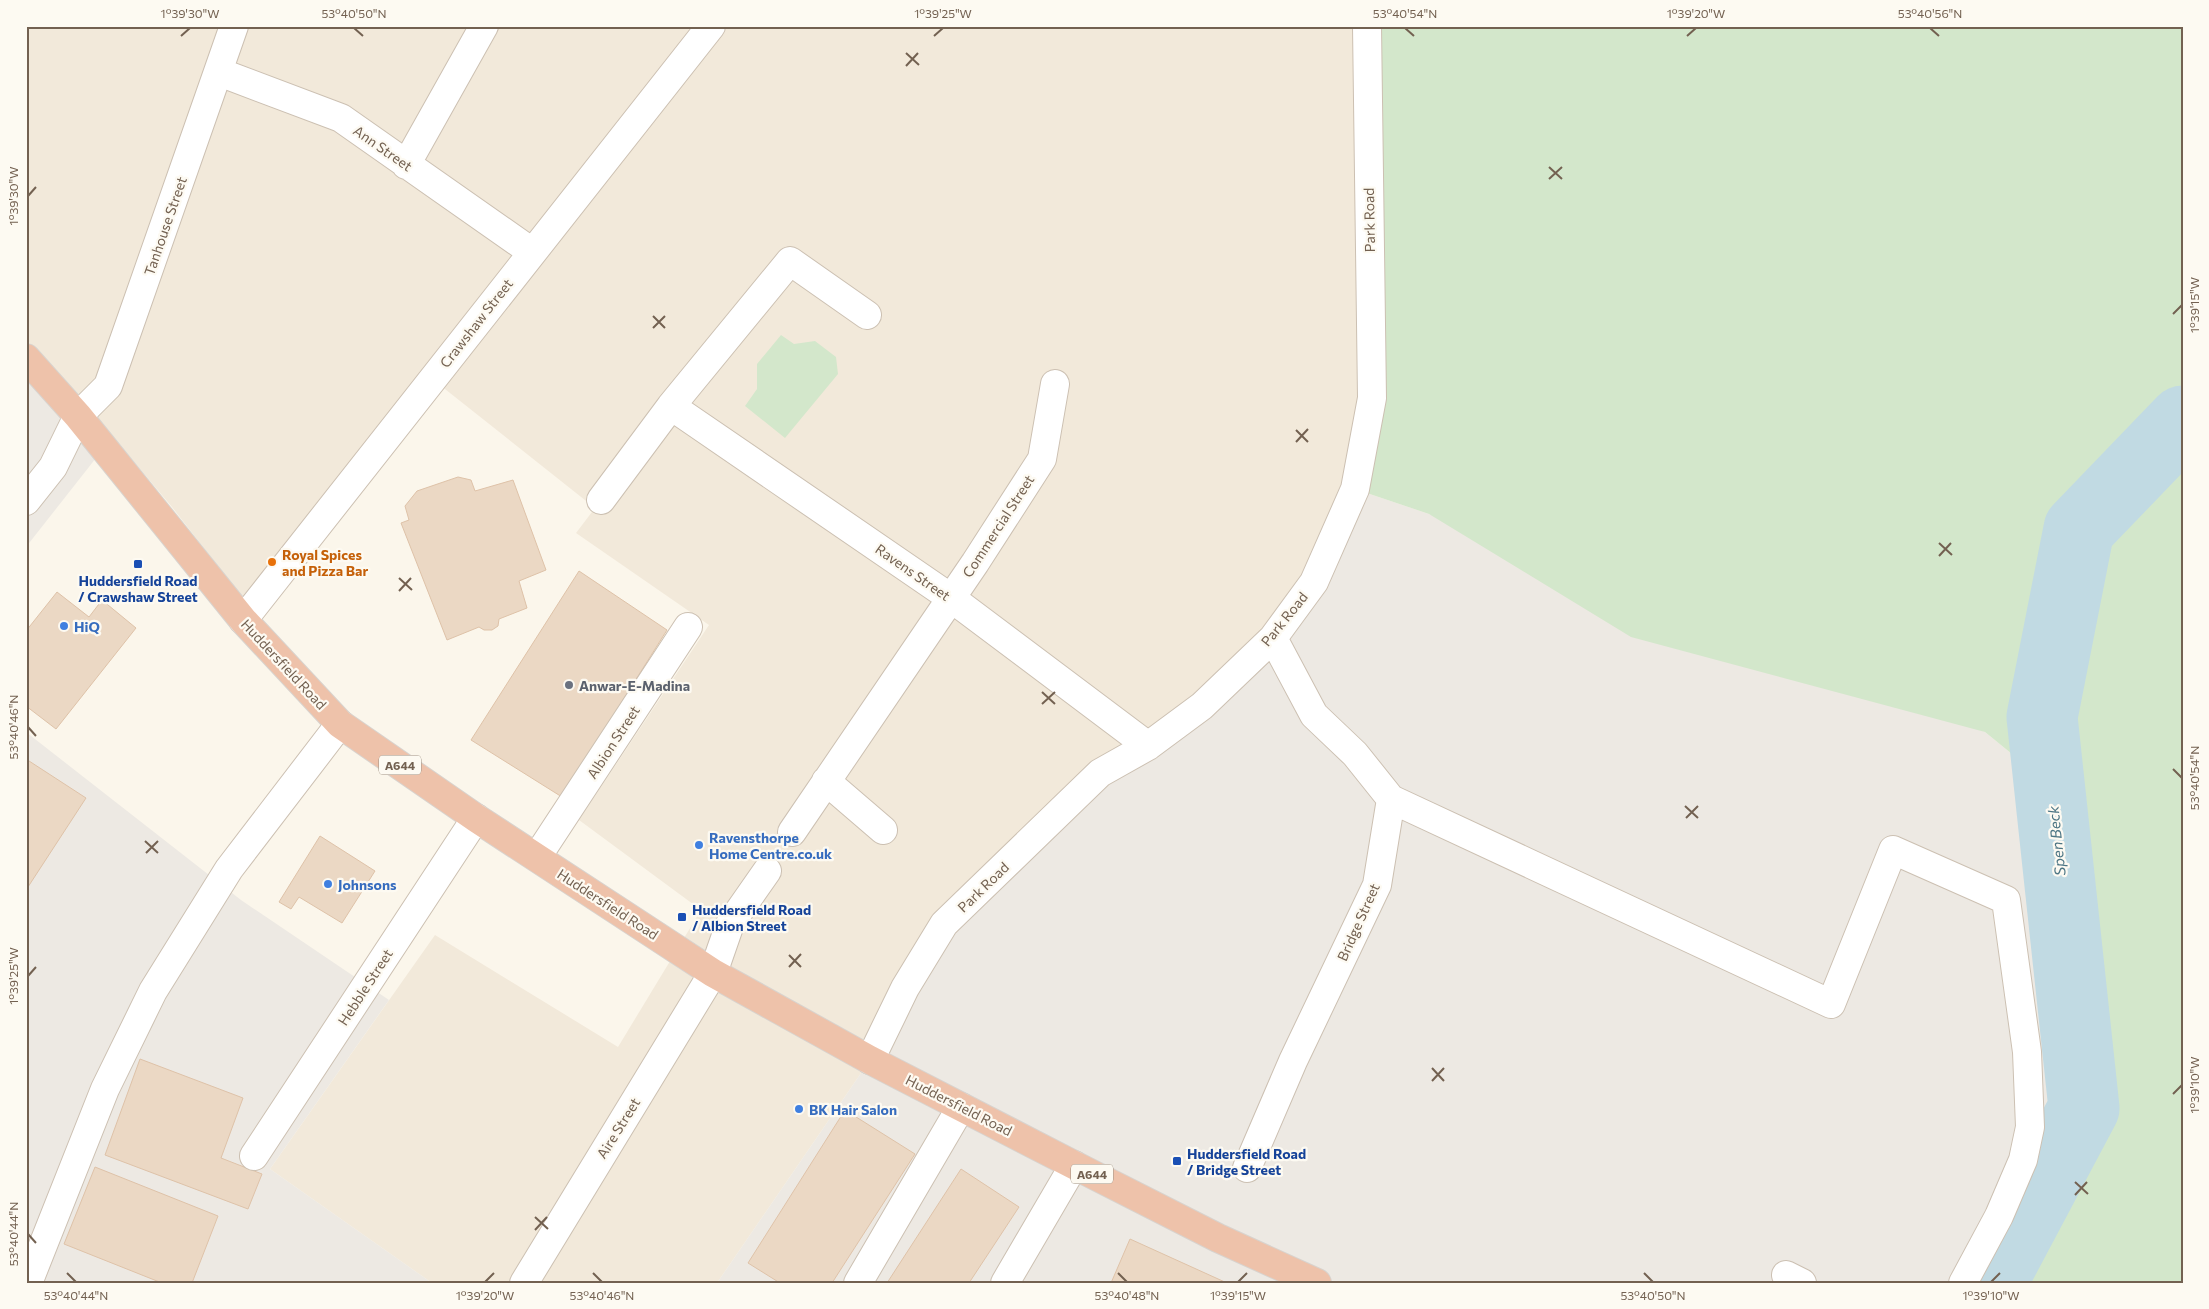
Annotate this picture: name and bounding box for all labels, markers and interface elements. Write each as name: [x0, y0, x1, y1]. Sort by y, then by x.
text: 1°39'30"W: [161, 6, 219, 20]
text: 53°40'50"N: [321, 6, 387, 20]
text: 1°39'25"W: [914, 6, 972, 20]
text: 53°40'54"N: [1373, 6, 1437, 20]
text: 1°39'20"W: [1667, 6, 1725, 20]
text: 53°40'56"N: [1898, 6, 1962, 20]
street label: Ann Street: [350, 122, 416, 175]
text: 1°39'30"W: [6, 167, 20, 225]
street label: Tanhouse Street: [140, 174, 190, 278]
street label: Park Road: [1360, 188, 1378, 252]
street label: Crawshaw Street: [436, 275, 516, 371]
text: 1°39'15"W: [2187, 277, 2201, 333]
street label: Commercial Street: [959, 471, 1038, 580]
street label: Ravens Street: [872, 540, 954, 604]
place label: Royal Spices and Pizza Bar: [282, 546, 368, 579]
marker: Royal Spices and Pizza Bar: [266, 556, 278, 568]
marker: Huddersfield Road / Crawshaw Street: [132, 558, 144, 570]
place label: Huddersfield Road / Crawshaw Street: [78, 572, 198, 605]
street label: Park Road: [1257, 589, 1311, 649]
street label: Huddersfield Road: [238, 615, 330, 713]
place label: HiQ: [74, 618, 100, 635]
marker: HiQ: [58, 620, 70, 632]
place label: Anwar-E-Madina: [579, 677, 690, 694]
marker: Anwar-E-Madina: [563, 679, 575, 691]
text: 53°40'46"N: [6, 695, 20, 759]
street label: Albion Street: [583, 702, 643, 782]
text: 53°40'54"N: [2187, 746, 2201, 810]
road number: A644: [379, 756, 421, 774]
water label: Spen Beck: [2043, 804, 2069, 877]
place label: Ravensthorpe Home Centre.co.uk: [709, 829, 832, 862]
marker: Ravensthorpe Home Centre.co.uk: [693, 839, 705, 851]
street label: Park Road: [954, 858, 1012, 916]
street label: Huddersfield Road: [554, 865, 662, 943]
place label: Johnsons: [338, 876, 397, 893]
marker: Johnsons: [322, 878, 334, 890]
street label: Bridge Street: [1333, 880, 1383, 964]
place label: Huddersfield Road / Albion Street: [692, 901, 811, 934]
marker: Huddersfield Road / Albion Street: [676, 911, 688, 923]
street label: Hebble Street: [334, 945, 396, 1028]
text: 1°39'25"W: [6, 947, 20, 1005]
text: 1°39'10"W: [2187, 1056, 2201, 1114]
street label: Huddersfield Road: [903, 1071, 1015, 1139]
street label: Aire Street: [593, 1094, 643, 1161]
place label: BK Hair Salon: [809, 1101, 897, 1118]
marker: BK Hair Salon: [793, 1103, 805, 1115]
place label: Huddersfield Road / Bridge Street: [1187, 1145, 1306, 1178]
marker: Huddersfield Road / Bridge Street: [1171, 1155, 1183, 1167]
road number: A644: [1071, 1164, 1113, 1184]
text: 53°40'44"N: [6, 1202, 20, 1266]
text: 53°40'44"N: [44, 1288, 108, 1302]
text: 1°39'20"W: [456, 1288, 514, 1302]
text: 53°40'46"N: [570, 1288, 634, 1302]
text: 53°40'48"N: [1095, 1288, 1159, 1302]
text: 1°39'15"W: [1210, 1288, 1266, 1302]
text: 53°40'50"N: [1620, 1288, 1686, 1302]
text: 1°39'10"W: [1962, 1288, 2020, 1302]

